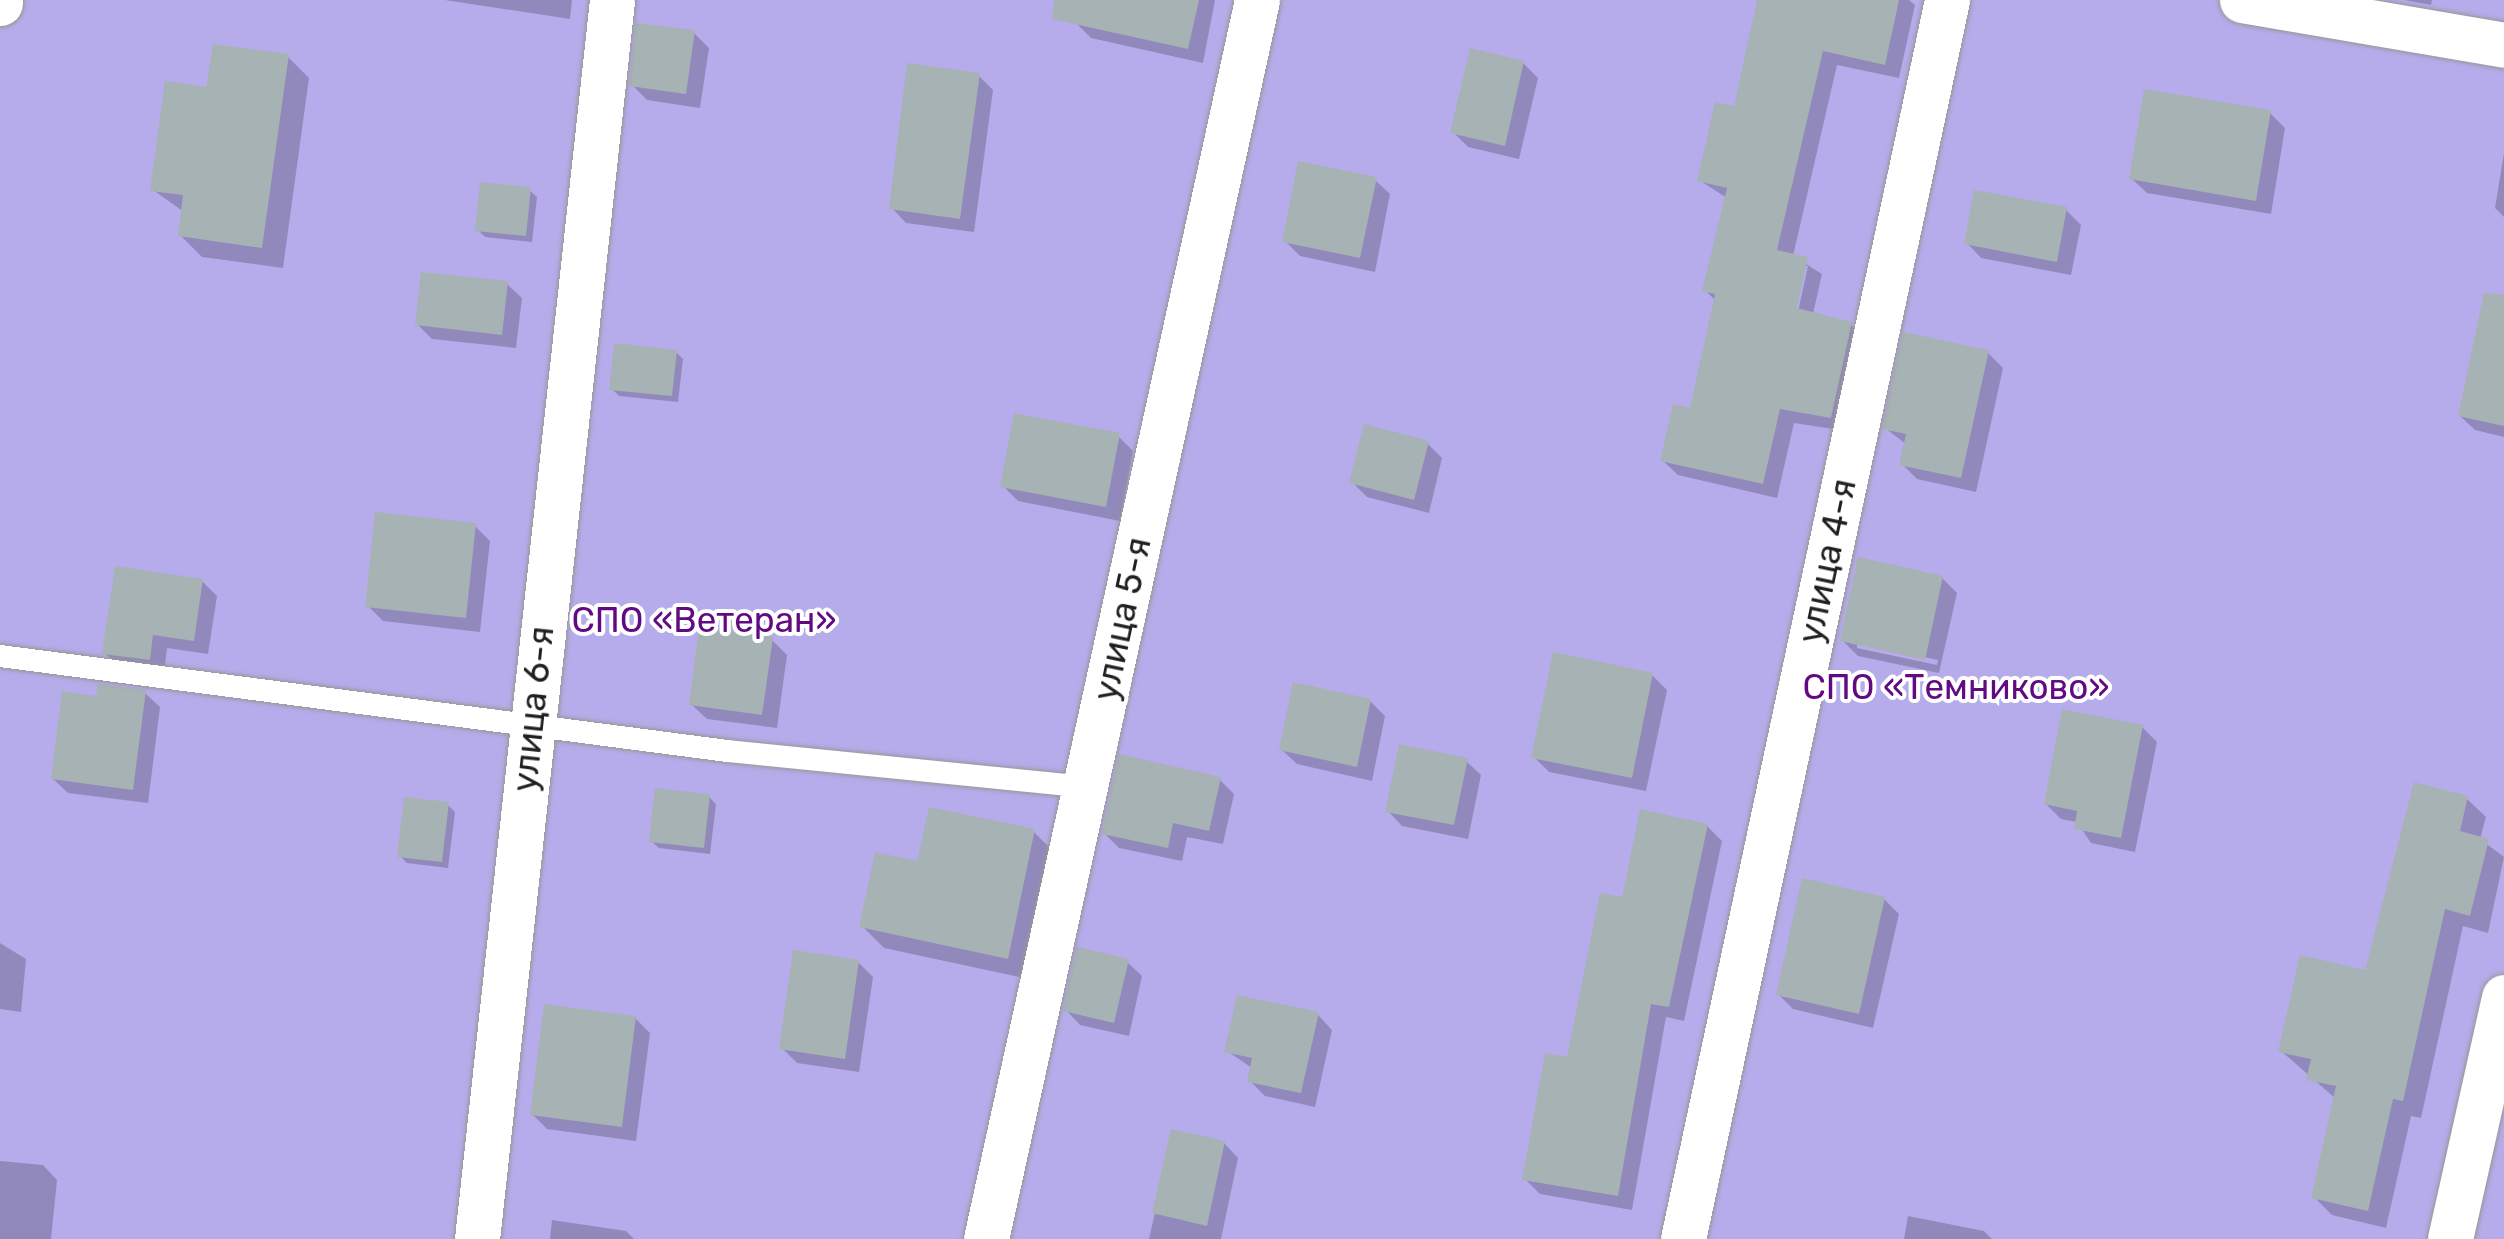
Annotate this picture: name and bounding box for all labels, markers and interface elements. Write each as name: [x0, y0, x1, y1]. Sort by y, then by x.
street label: улица 4-я: [1789, 475, 1865, 647]
street label: улица 5-я: [1084, 533, 1160, 705]
park label: СПО «Ветеран»: [571, 599, 837, 641]
street label: улица 6-я: [503, 624, 563, 794]
park label: СПО «Темниково»: [1802, 666, 2110, 708]

